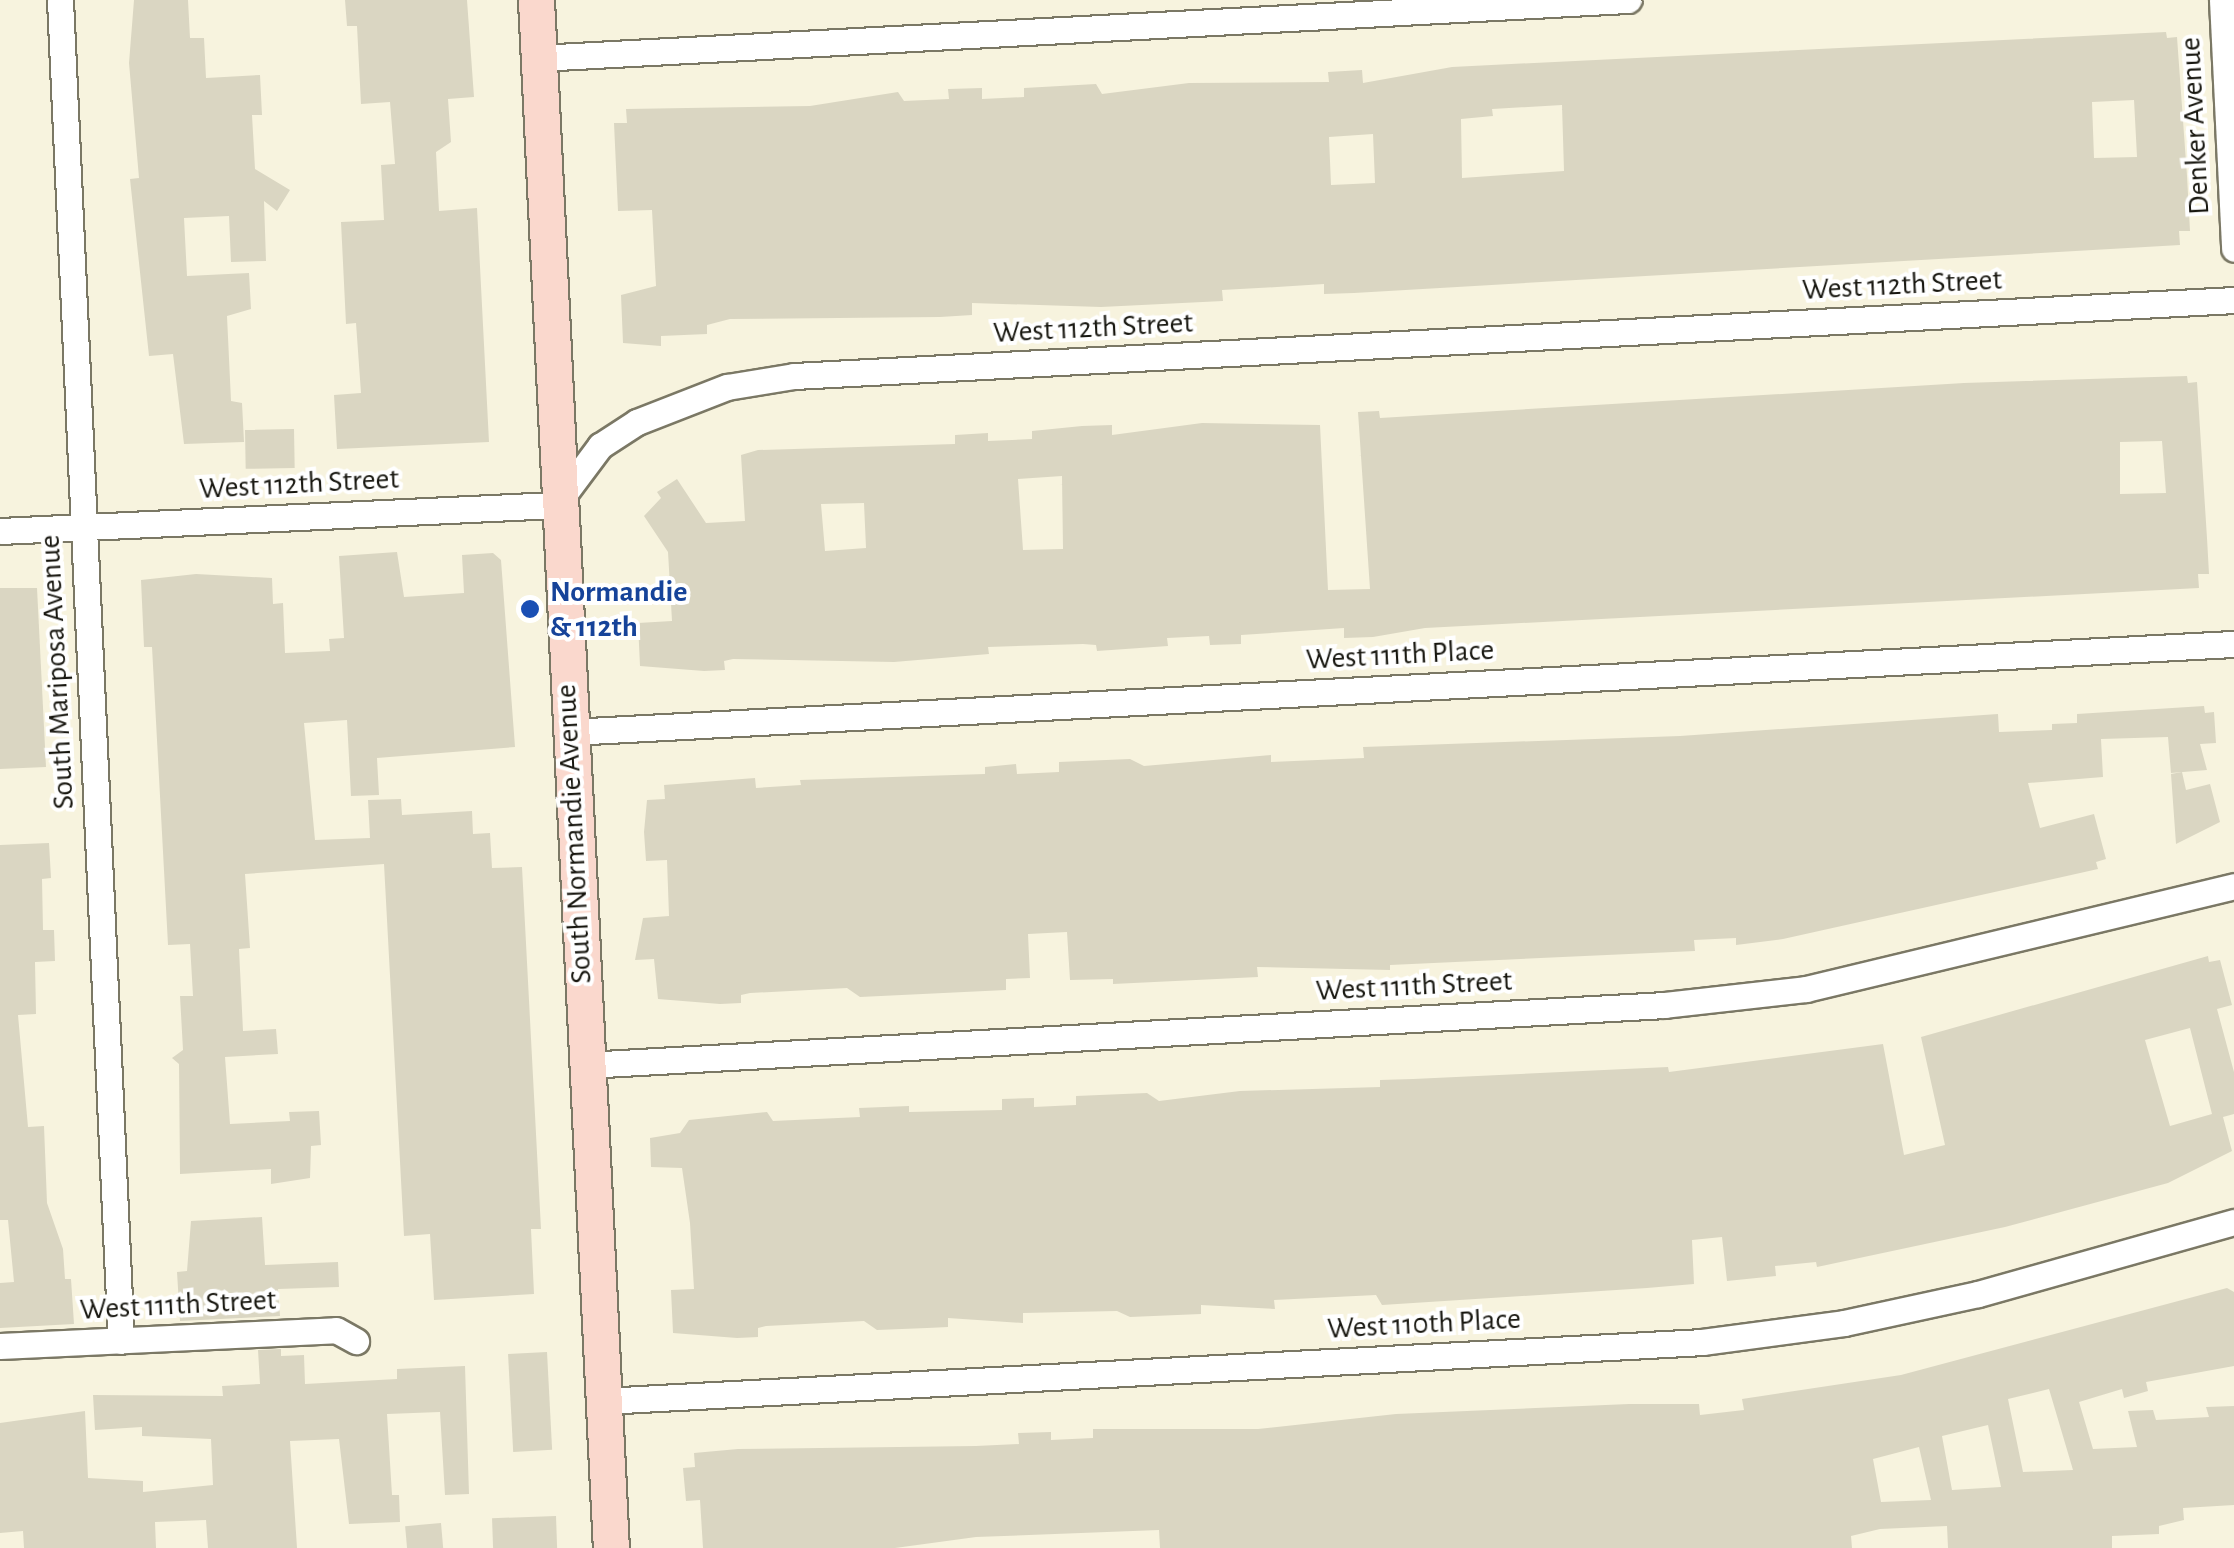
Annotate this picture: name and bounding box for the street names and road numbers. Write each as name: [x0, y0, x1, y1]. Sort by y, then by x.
street label: Denker Avenue: [2172, 36, 2218, 216]
street label: West 112th Street: [1801, 262, 2003, 308]
street label: West 112th Street: [992, 305, 1194, 351]
street label: West 112th Street: [198, 461, 400, 507]
street label: South Mariposa Avenue: [32, 534, 82, 810]
street label: West 111th Place: [1305, 632, 1495, 678]
street label: South Normandie Avenue: [548, 683, 600, 985]
street label: West 111th Street: [1315, 963, 1513, 1009]
street label: West 111th Street: [79, 1282, 277, 1328]
street label: West 110th Place: [1326, 1301, 1522, 1347]

